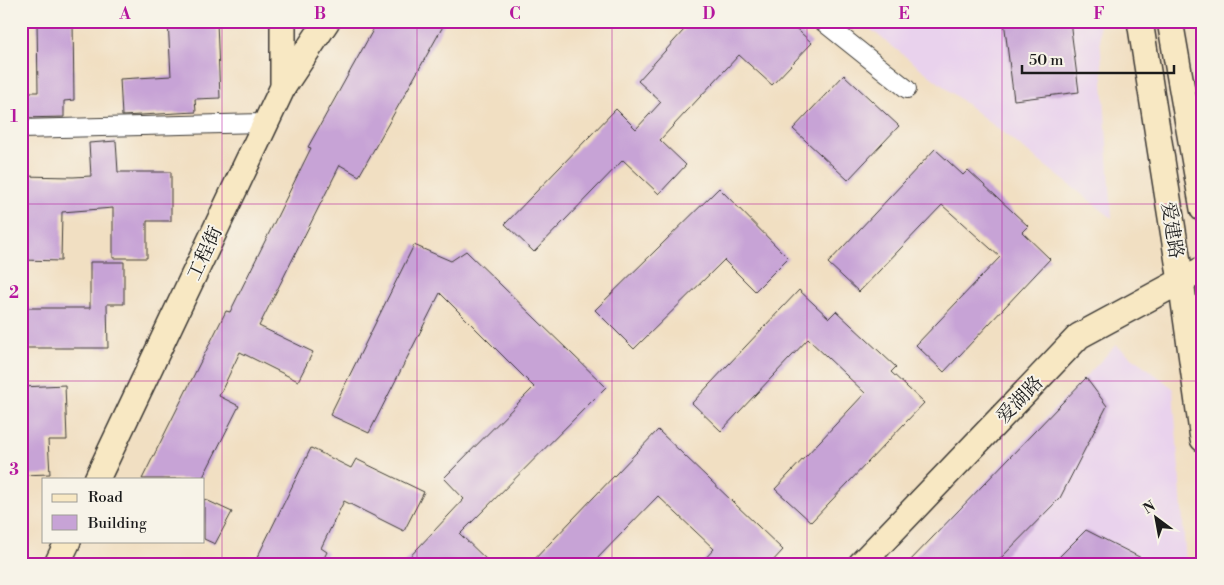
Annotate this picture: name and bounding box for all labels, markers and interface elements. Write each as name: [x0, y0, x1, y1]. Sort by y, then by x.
text: A: [118, 4, 131, 24]
text: B: [314, 4, 326, 24]
text: C: [509, 4, 521, 24]
text: D: [703, 4, 716, 24]
text: E: [898, 4, 910, 24]
text: F: [1093, 4, 1105, 24]
scale bar: [1022, 42, 1174, 74]
text: 50 m: [1029, 51, 1063, 70]
text: 1: [10, 107, 18, 127]
street label: 爱建路: [1156, 200, 1188, 260]
street label: 工程街: [182, 223, 228, 284]
text: 2: [9, 283, 19, 303]
street label: 爱湖路: [991, 371, 1048, 429]
text: 3: [9, 460, 19, 480]
legend: [42, 478, 205, 542]
text: Road: [88, 488, 123, 507]
north arrow: [1132, 492, 1182, 542]
text: N: [1140, 497, 1159, 518]
text: Building: [87, 514, 147, 533]

